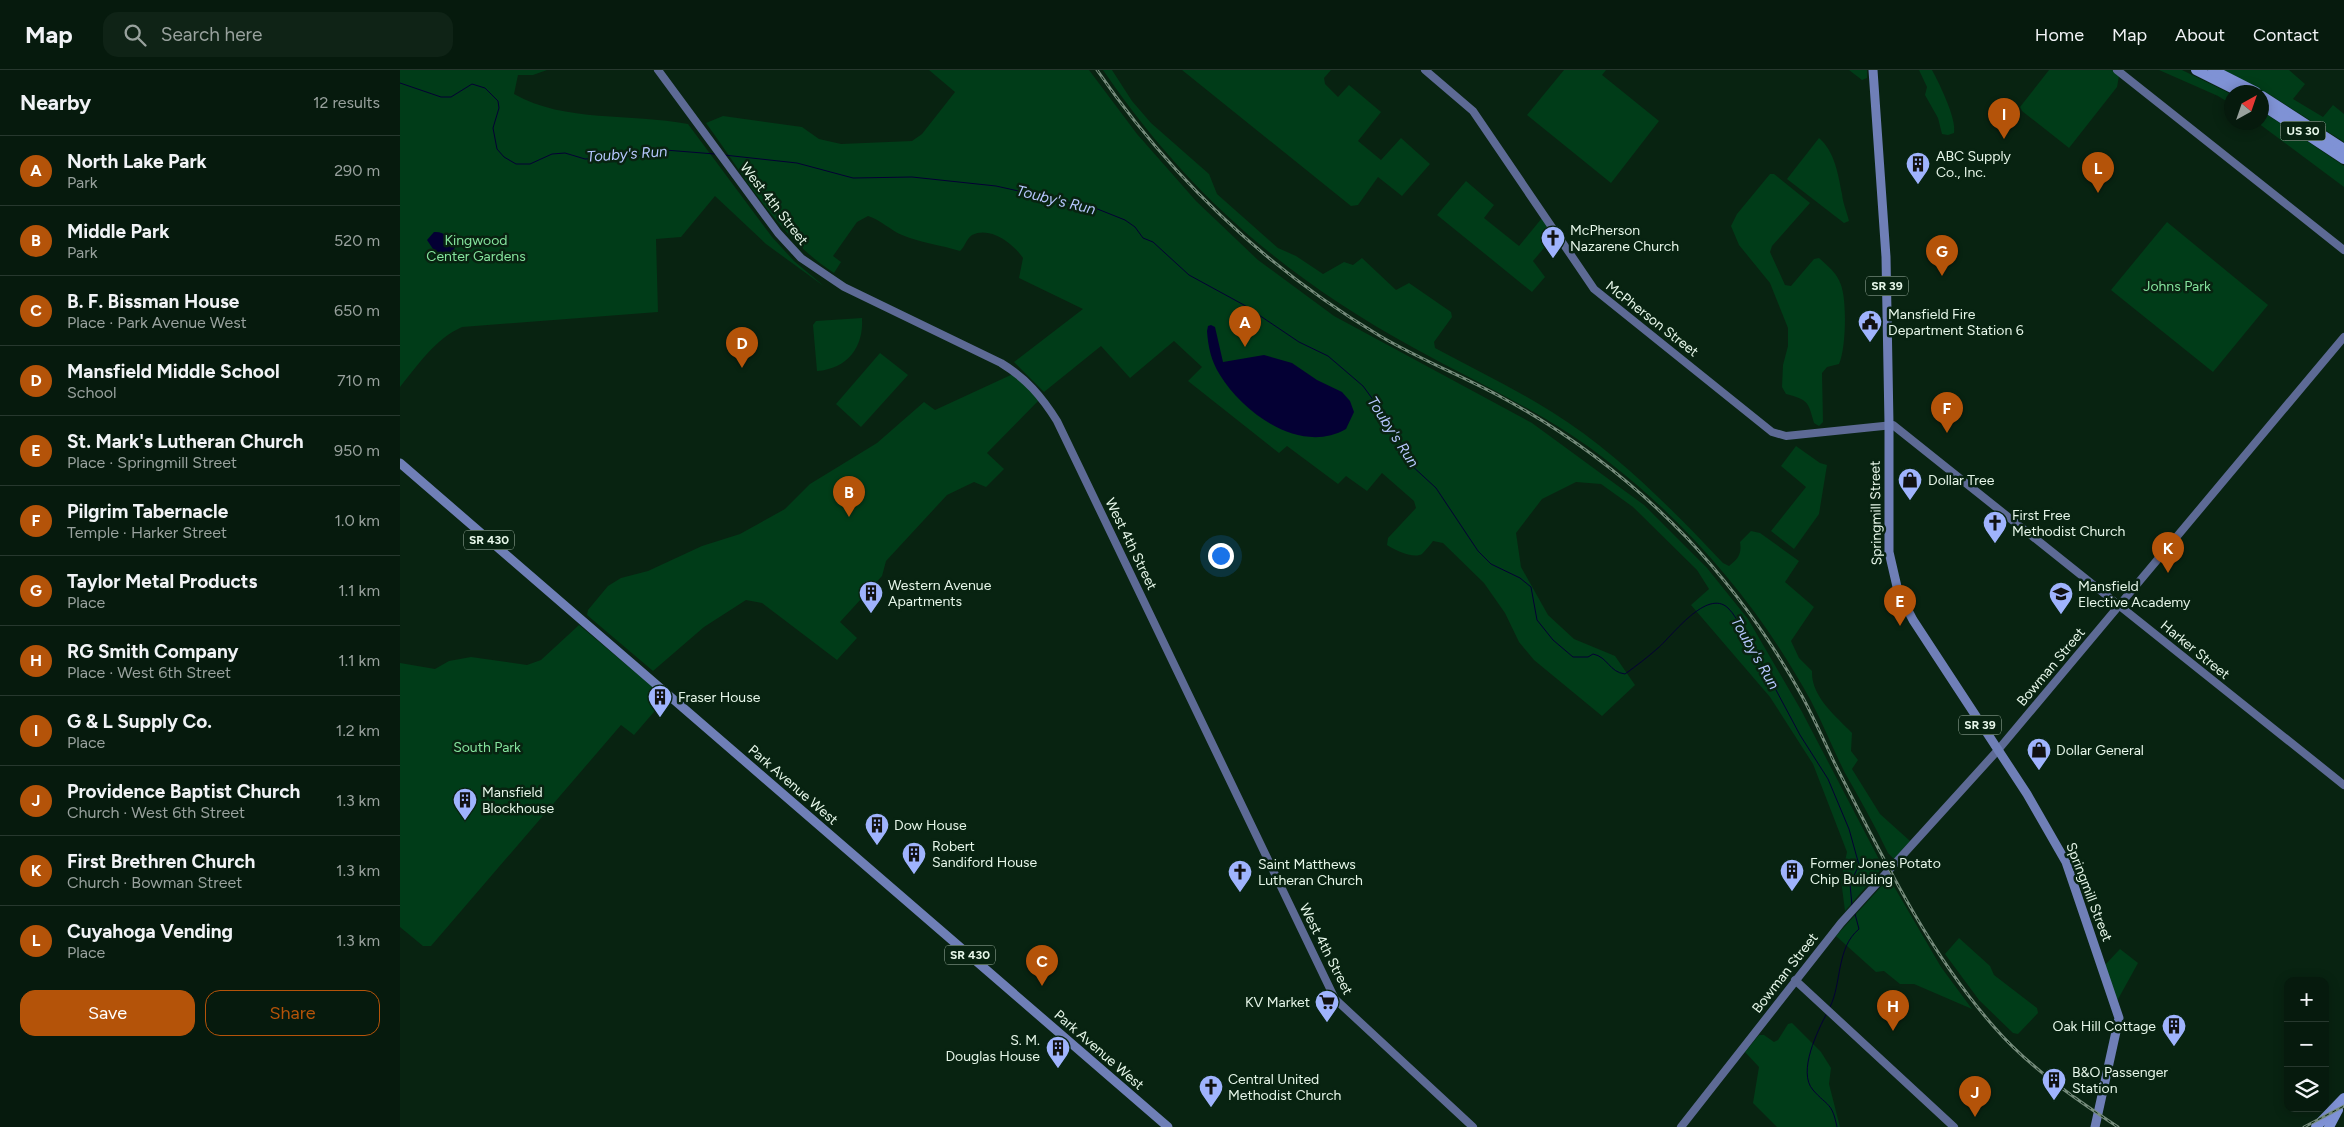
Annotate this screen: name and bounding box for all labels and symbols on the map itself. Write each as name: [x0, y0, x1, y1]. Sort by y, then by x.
north arrow: [2224, 85, 2269, 130]
pin: I: [1988, 98, 2020, 139]
road number: US 30: [2280, 121, 2326, 140]
water label: Touby's Run: [586, 142, 668, 166]
place label: ABC Supply Co., Inc.: [1936, 148, 2012, 181]
building icon: ABC Supply Co., Inc.: [1905, 151, 1931, 185]
pin: L: [2082, 152, 2114, 193]
street label: West 4th Street: [736, 159, 812, 249]
water label: Touby's Run: [1015, 181, 1097, 219]
place label: McPherson Nazarene Church: [1570, 222, 1679, 255]
church icon: McPherson Nazarene Church: [1540, 225, 1566, 259]
park label: Kingwood Center Gardens: [426, 232, 526, 265]
pin: G: [1926, 235, 1958, 276]
road number: SR 39: [1866, 277, 1908, 296]
street label: McPherson Street: [1602, 278, 1702, 360]
park label: Johns Park: [2143, 278, 2211, 295]
pin: A: [1229, 306, 1261, 347]
place label: Mansfield Fire Department Station 6: [1888, 306, 2024, 339]
public building icon: Mansfield Fire Department Station 6: [1857, 309, 1883, 343]
pin: D: [726, 327, 758, 368]
pin: F: [1931, 392, 1963, 433]
water label: Touby's Run: [1363, 393, 1423, 471]
street label: Springmill Street: [1867, 460, 1885, 566]
shop icon: Dollar Tree: [1897, 467, 1923, 501]
place label: Dollar Tree: [1928, 472, 1995, 489]
pin: B: [833, 476, 865, 517]
street label: West 4th Street: [1101, 495, 1161, 593]
place label: First Free Methodist Church: [2012, 507, 2125, 540]
church icon: First Free Methodist Church: [1982, 510, 2008, 544]
road number: SR 430: [464, 530, 514, 550]
pin: K: [2152, 532, 2184, 573]
your location: [1208, 543, 1234, 569]
place label: Western Avenue Apartments: [888, 577, 992, 610]
place label: Mansfield Elective Academy: [2078, 578, 2191, 611]
building icon: Western Avenue Apartments: [858, 580, 884, 614]
school or university icon: Mansfield Elective Academy: [2048, 581, 2074, 615]
pin: E: [1884, 585, 1916, 626]
water label: Touby's Run: [1727, 614, 1783, 692]
street label: Harker Street: [2157, 617, 2233, 683]
street label: Bowman Street: [2013, 624, 2089, 710]
building icon: Fraser House: [647, 684, 673, 718]
place label: Fraser House: [678, 689, 761, 706]
road number: SR 39: [1959, 716, 2001, 734]
shop icon: Dollar General: [2026, 737, 2052, 771]
park label: South Park: [453, 739, 521, 756]
street label: Park Avenue West: [745, 741, 841, 829]
place label: Dollar General: [2056, 742, 2144, 759]
place label: Mansfield Blockhouse: [482, 784, 554, 817]
building icon: Mansfield Blockhouse: [452, 787, 478, 821]
building icon: Dow House: [864, 812, 890, 846]
place label: Dow House: [894, 817, 967, 834]
place label: Robert Sandiford House: [932, 838, 1038, 871]
street label: Springmill Street: [2062, 840, 2116, 944]
building icon: Robert Sandiford House: [901, 841, 927, 875]
place label: Former Jones Potato Chip Building: [1810, 855, 1941, 888]
place label: Saint Matthews Lutheran Church: [1258, 856, 1363, 889]
building icon: Former Jones Potato Chip Building: [1779, 858, 1805, 892]
church icon: Saint Matthews Lutheran Church: [1227, 859, 1253, 893]
street label: West 4th Street: [1296, 900, 1356, 998]
street label: Bowman Street: [1748, 930, 1822, 1016]
pin: C: [1026, 945, 1058, 986]
road number: SR 430: [945, 946, 995, 964]
supermarket icon: KV Market: [1314, 989, 1340, 1023]
pin: H: [1877, 990, 1909, 1031]
place label: KV Market: [1245, 994, 1310, 1011]
street label: Park Avenue West: [1051, 1006, 1147, 1094]
building icon: Oak Hill Cottage: [2161, 1013, 2187, 1047]
place label: Oak Hill Cottage: [2053, 1018, 2156, 1035]
place label: S. M. Douglas House: [945, 1032, 1040, 1065]
building icon: S. M. Douglas House: [1045, 1035, 1071, 1069]
place label: B&O Passenger Station: [2072, 1064, 2168, 1097]
building icon: B&O Passenger Station: [2041, 1067, 2067, 1101]
place label: Central United Methodist Church: [1228, 1071, 1341, 1104]
church icon: Central United Methodist Church: [1198, 1074, 1224, 1108]
pin: J: [1959, 1076, 1991, 1117]

